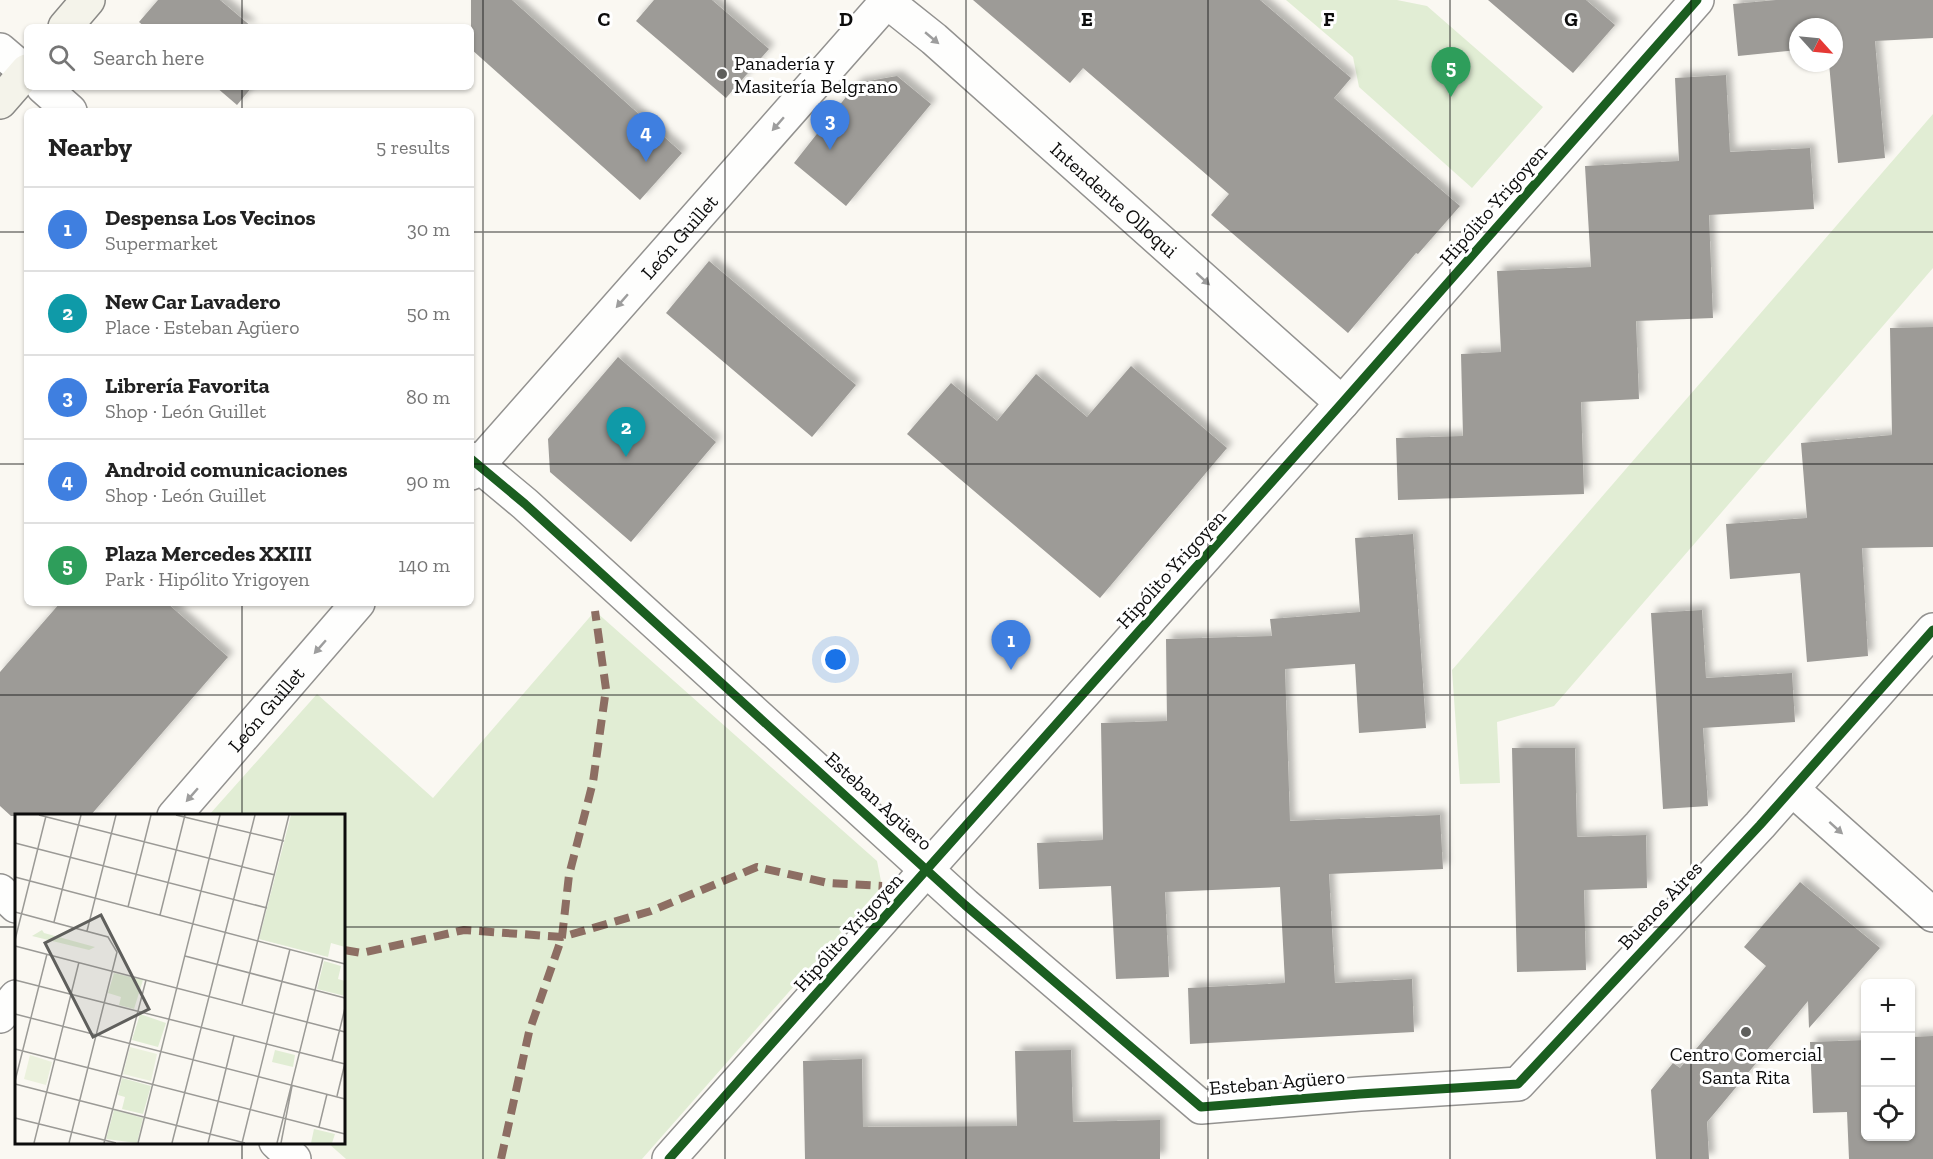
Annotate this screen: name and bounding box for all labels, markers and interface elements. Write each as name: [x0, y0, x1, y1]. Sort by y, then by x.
text: C: [598, 7, 611, 31]
text: D: [839, 7, 853, 31]
text: E: [1081, 7, 1093, 31]
text: F: [1323, 7, 1335, 31]
text: G: [1564, 7, 1578, 31]
north arrow: [1789, 18, 1843, 72]
search box: [24, 24, 474, 90]
one-way arrow: [924, 31, 939, 44]
icon: search: [45, 41, 78, 74]
text: Search here: [93, 44, 204, 71]
pin: 5: [1432, 48, 1470, 97]
place label: Panadería y Masitería Belgrano: [734, 51, 898, 98]
marker: Panadería y Masitería Belgrano: [715, 67, 729, 81]
pin: 3: [810, 100, 850, 150]
pin: 4: [626, 112, 666, 162]
one-way arrow: [772, 116, 785, 131]
text: Nearby: [48, 131, 132, 163]
text: 5 results: [376, 135, 450, 159]
street label: Intendente Olloqui: [1046, 137, 1183, 263]
street label: Hipólito Yrigoyen: [1434, 140, 1552, 270]
street label: León Guillet: [636, 189, 723, 284]
text: Despensa Los Vecinos: [105, 204, 316, 231]
text: 1: [63, 217, 72, 241]
text: 30 m: [407, 217, 450, 241]
text: Supermarket: [105, 231, 218, 255]
one-way arrow: [1195, 272, 1210, 285]
text: New Car Lavadero: [105, 288, 281, 315]
one-way arrow: [615, 294, 629, 309]
text: 2: [62, 301, 73, 325]
text: 50 m: [406, 301, 450, 325]
text: Place · Esteban Agüero: [105, 315, 300, 339]
text: Librería Favorita: [105, 372, 270, 399]
text: 3: [62, 385, 73, 409]
text: 80 m: [406, 385, 450, 409]
text: Shop · León Guillet: [105, 399, 266, 423]
pin: 2: [606, 408, 646, 457]
text: Android comunicaciones: [105, 456, 348, 483]
text: 4: [62, 469, 73, 493]
text: 90 m: [406, 469, 450, 493]
text: Shop · León Guillet: [105, 483, 266, 507]
street label: Hipólito Yrigoyen: [1111, 504, 1231, 633]
text: Plaza Mercedes XXIII: [105, 540, 312, 567]
text: 5: [62, 553, 73, 577]
text: 140 m: [398, 553, 450, 577]
text: Park · Hipólito Yrigoyen: [105, 567, 310, 591]
pin: 1: [992, 620, 1030, 670]
one-way arrow: [314, 639, 327, 654]
your location: [821, 645, 850, 674]
street label: León Guillet: [223, 661, 310, 757]
street label: Esteban Agüero: [820, 747, 938, 855]
one-way arrow: [186, 787, 199, 802]
inset map: [15, 814, 345, 1144]
one-way arrow: [1828, 821, 1843, 834]
street label: Buenos Aires: [1613, 856, 1707, 954]
street label: Hipólito Yrigoyen: [788, 867, 908, 996]
map controls: [1861, 979, 1915, 1141]
button: +: [1861, 979, 1915, 1033]
marker: Centro Comercial Santa Rita: [1739, 1025, 1753, 1039]
button: −: [1861, 1033, 1915, 1087]
place label: Centro Comercial Santa Rita: [1670, 1042, 1822, 1089]
street label: Esteban Agüero: [1208, 1064, 1346, 1100]
button: locate: [1861, 1087, 1915, 1141]

